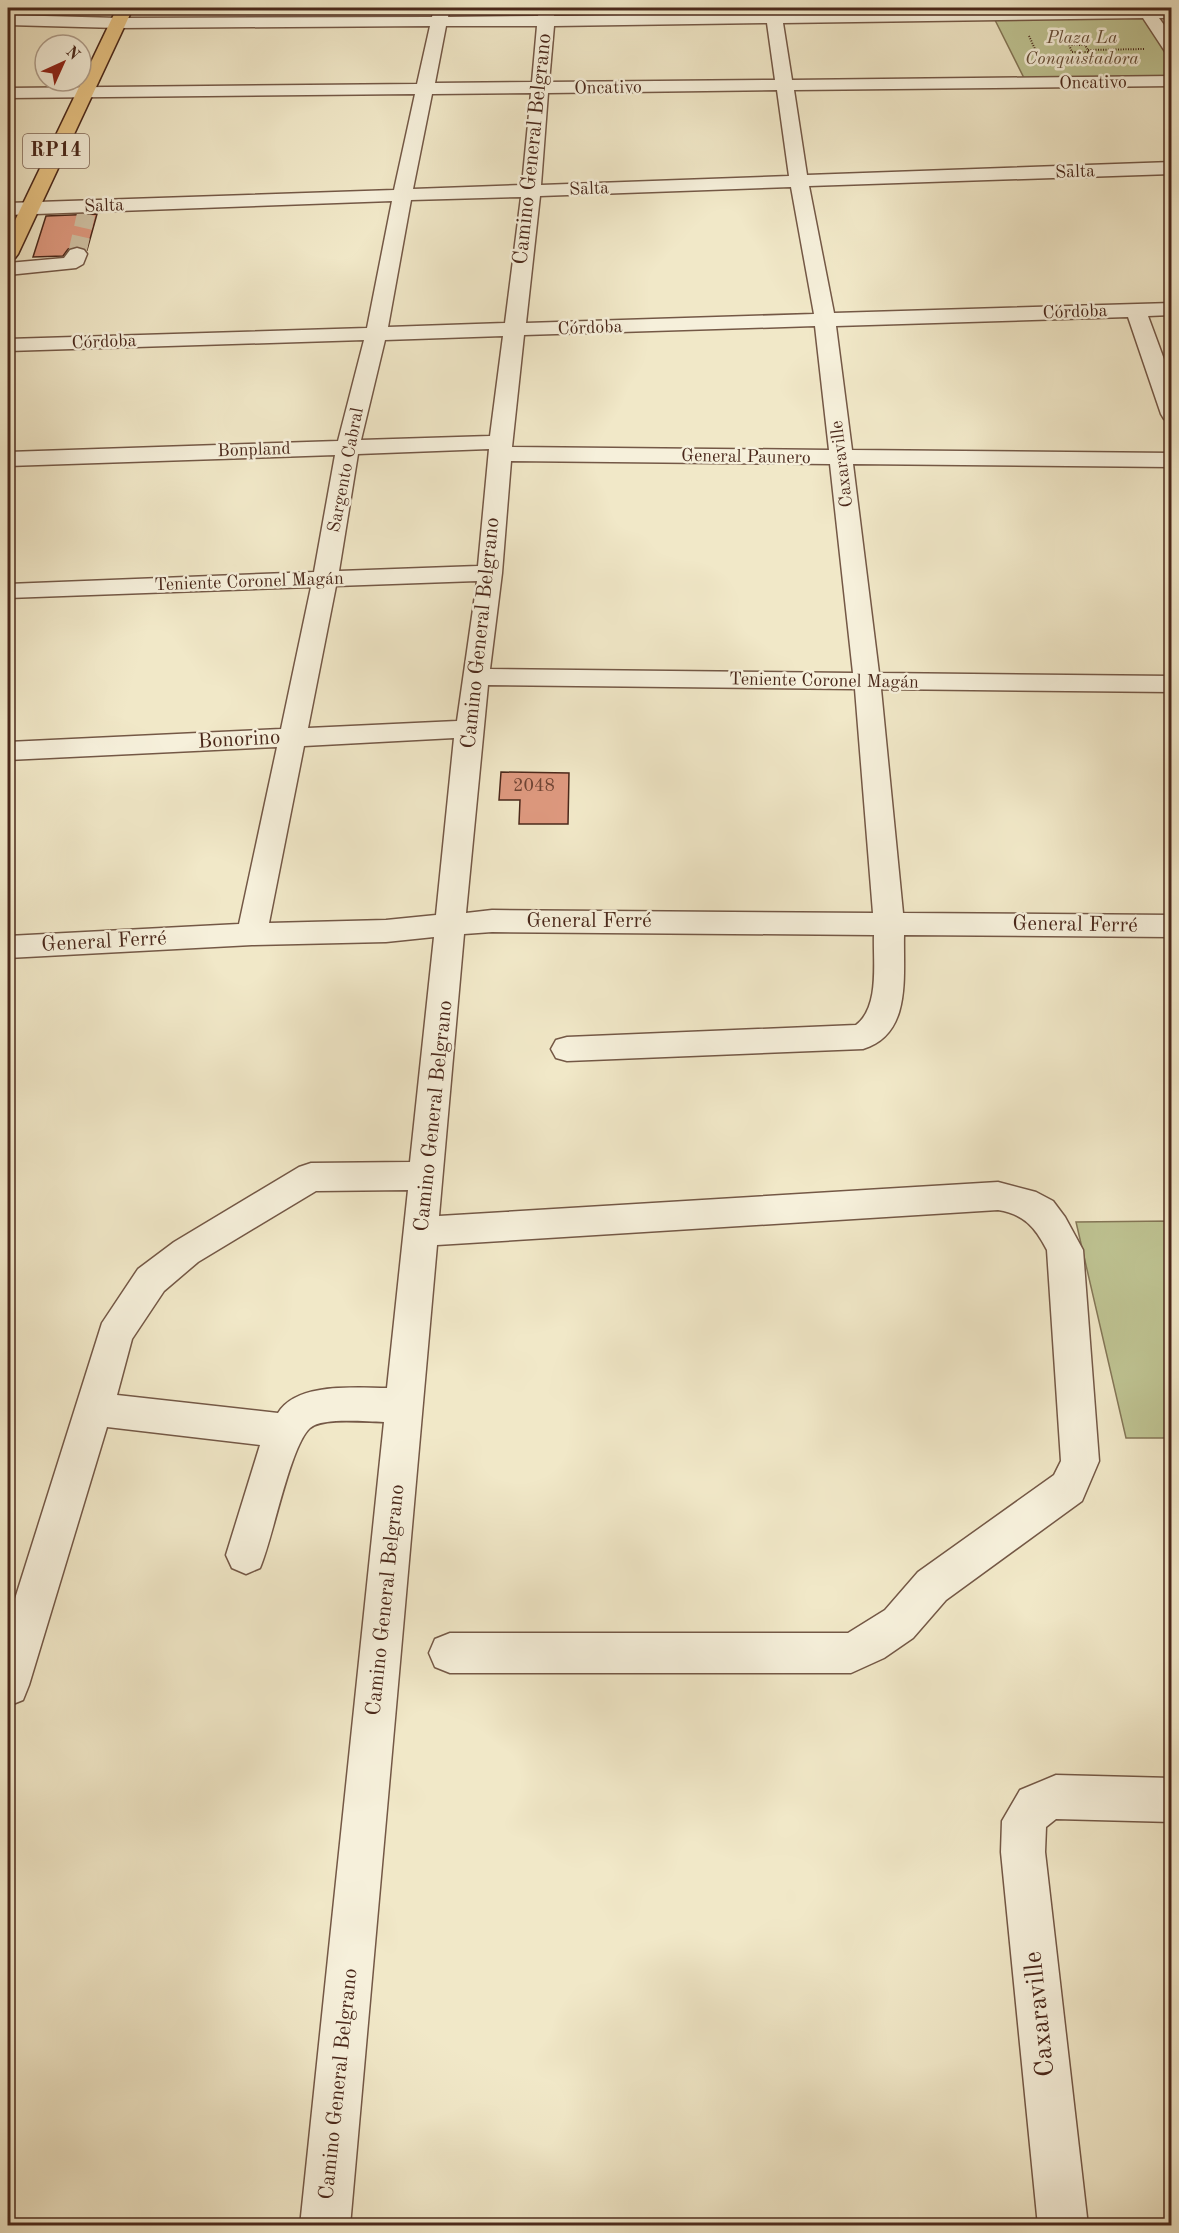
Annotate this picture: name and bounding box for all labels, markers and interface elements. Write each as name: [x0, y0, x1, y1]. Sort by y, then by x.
park label: Plaza La Conquistadora: [1025, 29, 1139, 68]
street label: Camino General Belgrano: [510, 32, 556, 266]
north arrow: [33, 33, 93, 93]
text: N: [62, 44, 83, 64]
street label: Oncativo: [1059, 73, 1127, 93]
street label: Oncativo: [574, 78, 642, 98]
road number: RP14: [23, 134, 89, 168]
street label: Salta: [1055, 162, 1095, 182]
street label: Salta: [569, 179, 609, 199]
street label: Salta: [84, 196, 124, 216]
street label: Córdoba: [1042, 302, 1108, 322]
street label: Córdoba: [557, 318, 623, 338]
street label: Córdoba: [71, 332, 137, 352]
street label: Sargento Cabral: [325, 406, 367, 534]
street label: Caxaraville: [828, 420, 856, 508]
street label: Bonpland: [217, 440, 291, 460]
street label: General Paunero: [681, 447, 811, 467]
street label: Camino General Belgrano: [458, 516, 504, 750]
street label: Teniente Coronel Magán: [154, 570, 344, 594]
street label: Teniente Coronel Magán: [729, 670, 919, 692]
street label: Bonorino: [197, 727, 281, 753]
house number: 2048: [513, 777, 555, 795]
street label: General Ferré: [526, 911, 652, 932]
street label: General Ferré: [1012, 913, 1138, 937]
street label: General Ferré: [41, 928, 167, 956]
street label: Camino General Belgrano: [411, 999, 457, 1233]
street label: Camino General Belgrano: [363, 1483, 409, 1717]
street label: Caxaraville: [1020, 1950, 1060, 2078]
street label: Camino General Belgrano: [316, 1967, 362, 2201]

